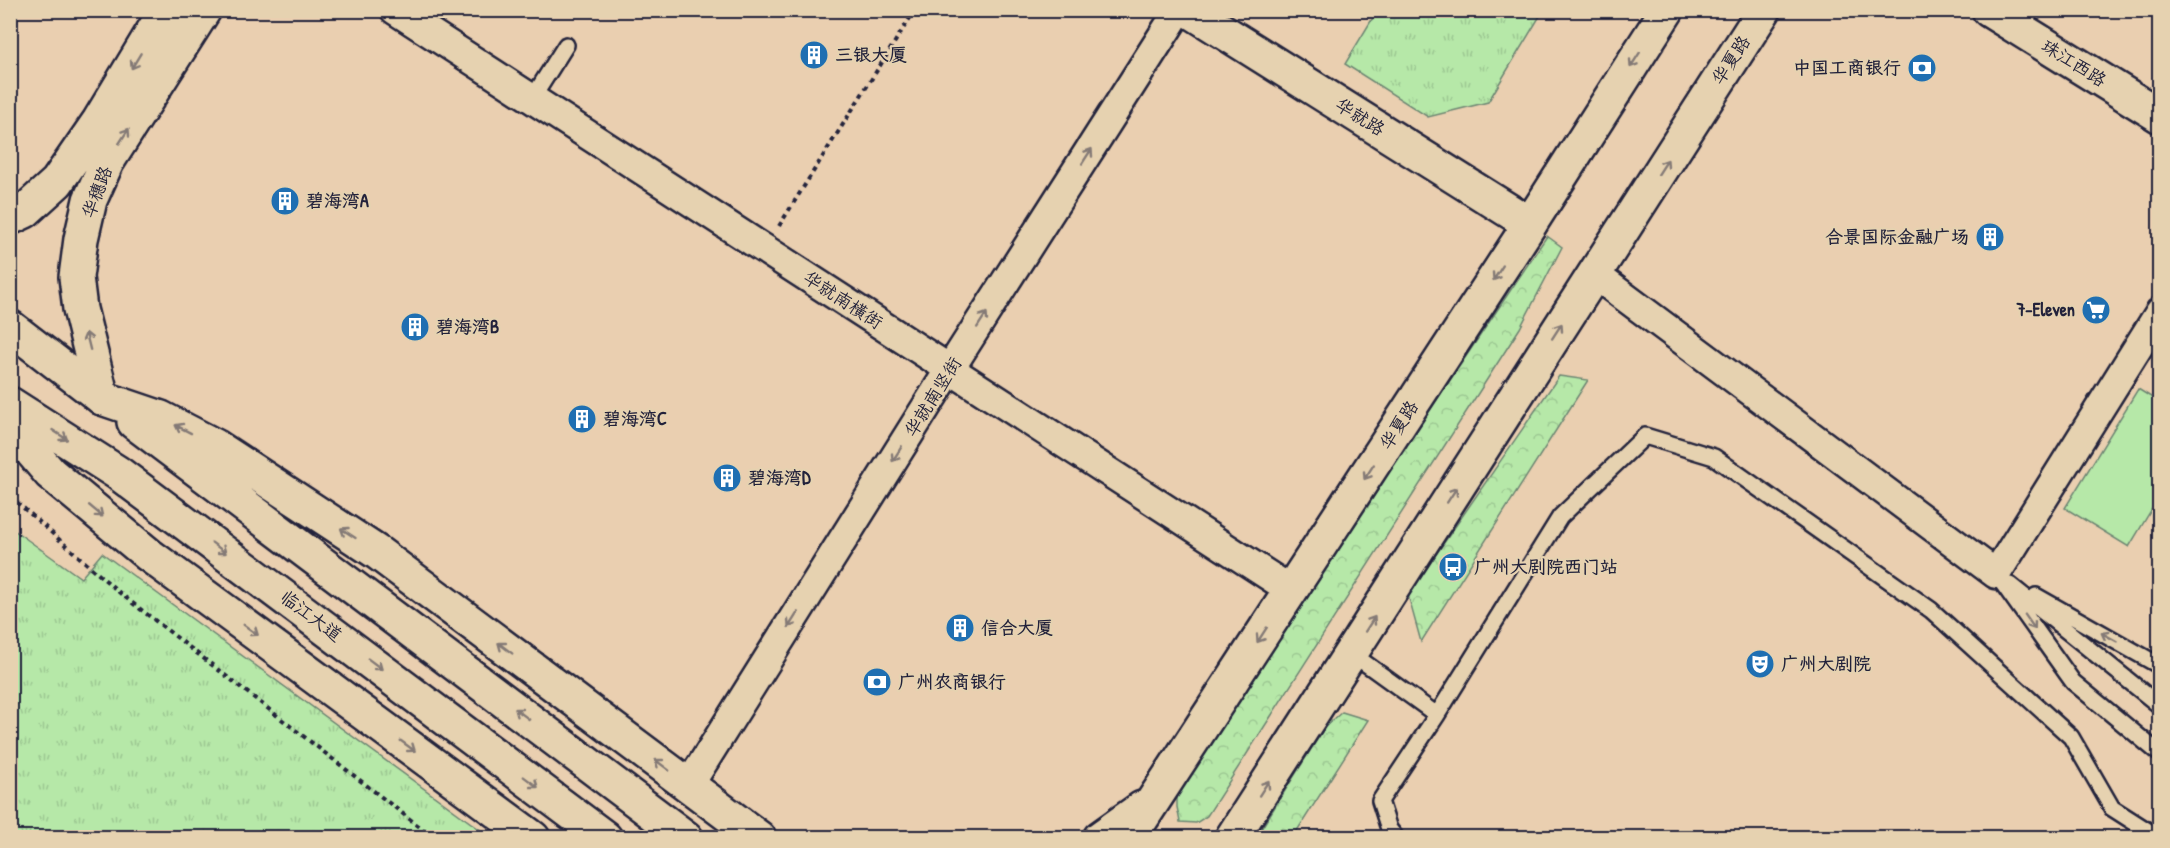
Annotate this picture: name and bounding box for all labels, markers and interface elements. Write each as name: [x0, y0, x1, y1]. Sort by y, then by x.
street label: 华夏路: [1705, 30, 1756, 89]
street label: 珠江西路: [2037, 33, 2111, 92]
building icon: 三银大厦: [798, 39, 830, 71]
place label: 三银大厦: [835, 42, 907, 67]
one-way arrow: [1629, 51, 1641, 68]
one-way arrow: [129, 52, 141, 69]
bank icon: 中国工商银行: [1906, 52, 1938, 84]
place label: 中国工商银行: [1793, 55, 1901, 80]
street label: 华就路: [1331, 92, 1390, 141]
one-way arrow: [118, 128, 130, 145]
one-way arrow: [1080, 147, 1093, 164]
one-way arrow: [1657, 159, 1669, 176]
street label: 华穗路: [75, 162, 118, 222]
building icon: 碧海湾A: [269, 185, 301, 217]
place label: 碧海湾A: [306, 188, 369, 213]
building icon: 合景国际金融广场: [1974, 221, 2006, 253]
place label: 合景国际金融广场: [1825, 224, 1969, 249]
one-way arrow: [1492, 264, 1504, 281]
street label: 华就南横街: [799, 265, 888, 335]
supermarket icon: 7-Eleven: [2080, 294, 2112, 326]
place label: 7-Eleven: [2015, 297, 2075, 322]
building icon: 碧海湾B: [399, 311, 431, 343]
one-way arrow: [976, 312, 988, 329]
place label: 碧海湾B: [436, 314, 499, 339]
one-way arrow: [1551, 322, 1564, 339]
one-way arrow: [82, 331, 94, 350]
street label: 华就南竖街: [898, 352, 967, 442]
street label: 华夏路: [1373, 395, 1424, 454]
building icon: 碧海湾C: [566, 403, 598, 435]
place label: 碧海湾C: [603, 406, 667, 431]
one-way arrow: [175, 423, 192, 435]
one-way arrow: [51, 429, 68, 442]
one-way arrow: [891, 446, 903, 462]
building icon: 碧海湾D: [711, 462, 743, 494]
one-way arrow: [1362, 463, 1375, 480]
place label: 碧海湾D: [748, 465, 811, 490]
one-way arrow: [1447, 487, 1459, 504]
one-way arrow: [88, 505, 104, 518]
one-way arrow: [340, 527, 357, 539]
one-way arrow: [210, 542, 226, 554]
bus stop icon: 广州大剧院西门站: [1437, 551, 1469, 583]
place label: 广州大剧院西门站: [1474, 554, 1618, 579]
street label: 临江大道: [275, 584, 348, 647]
one-way arrow: [787, 611, 799, 628]
building icon: 信合大厦: [944, 612, 976, 644]
one-way arrow: [2024, 613, 2036, 629]
place label: 信合大厦: [981, 615, 1053, 640]
one-way arrow: [1363, 616, 1376, 633]
one-way arrow: [243, 624, 259, 636]
one-way arrow: [1256, 626, 1268, 642]
one-way arrow: [2100, 631, 2117, 643]
one-way arrow: [498, 642, 514, 654]
theatre icon: 广州大剧院: [1744, 648, 1776, 680]
place label: 广州大剧院: [1781, 651, 1871, 676]
one-way arrow: [367, 658, 383, 671]
bank icon: 广州农商银行: [861, 666, 893, 698]
place label: 广州农商银行: [898, 669, 1006, 694]
one-way arrow: [514, 707, 530, 720]
one-way arrow: [400, 739, 416, 752]
one-way arrow: [654, 758, 670, 771]
one-way arrow: [522, 775, 538, 788]
one-way arrow: [1258, 781, 1270, 797]

